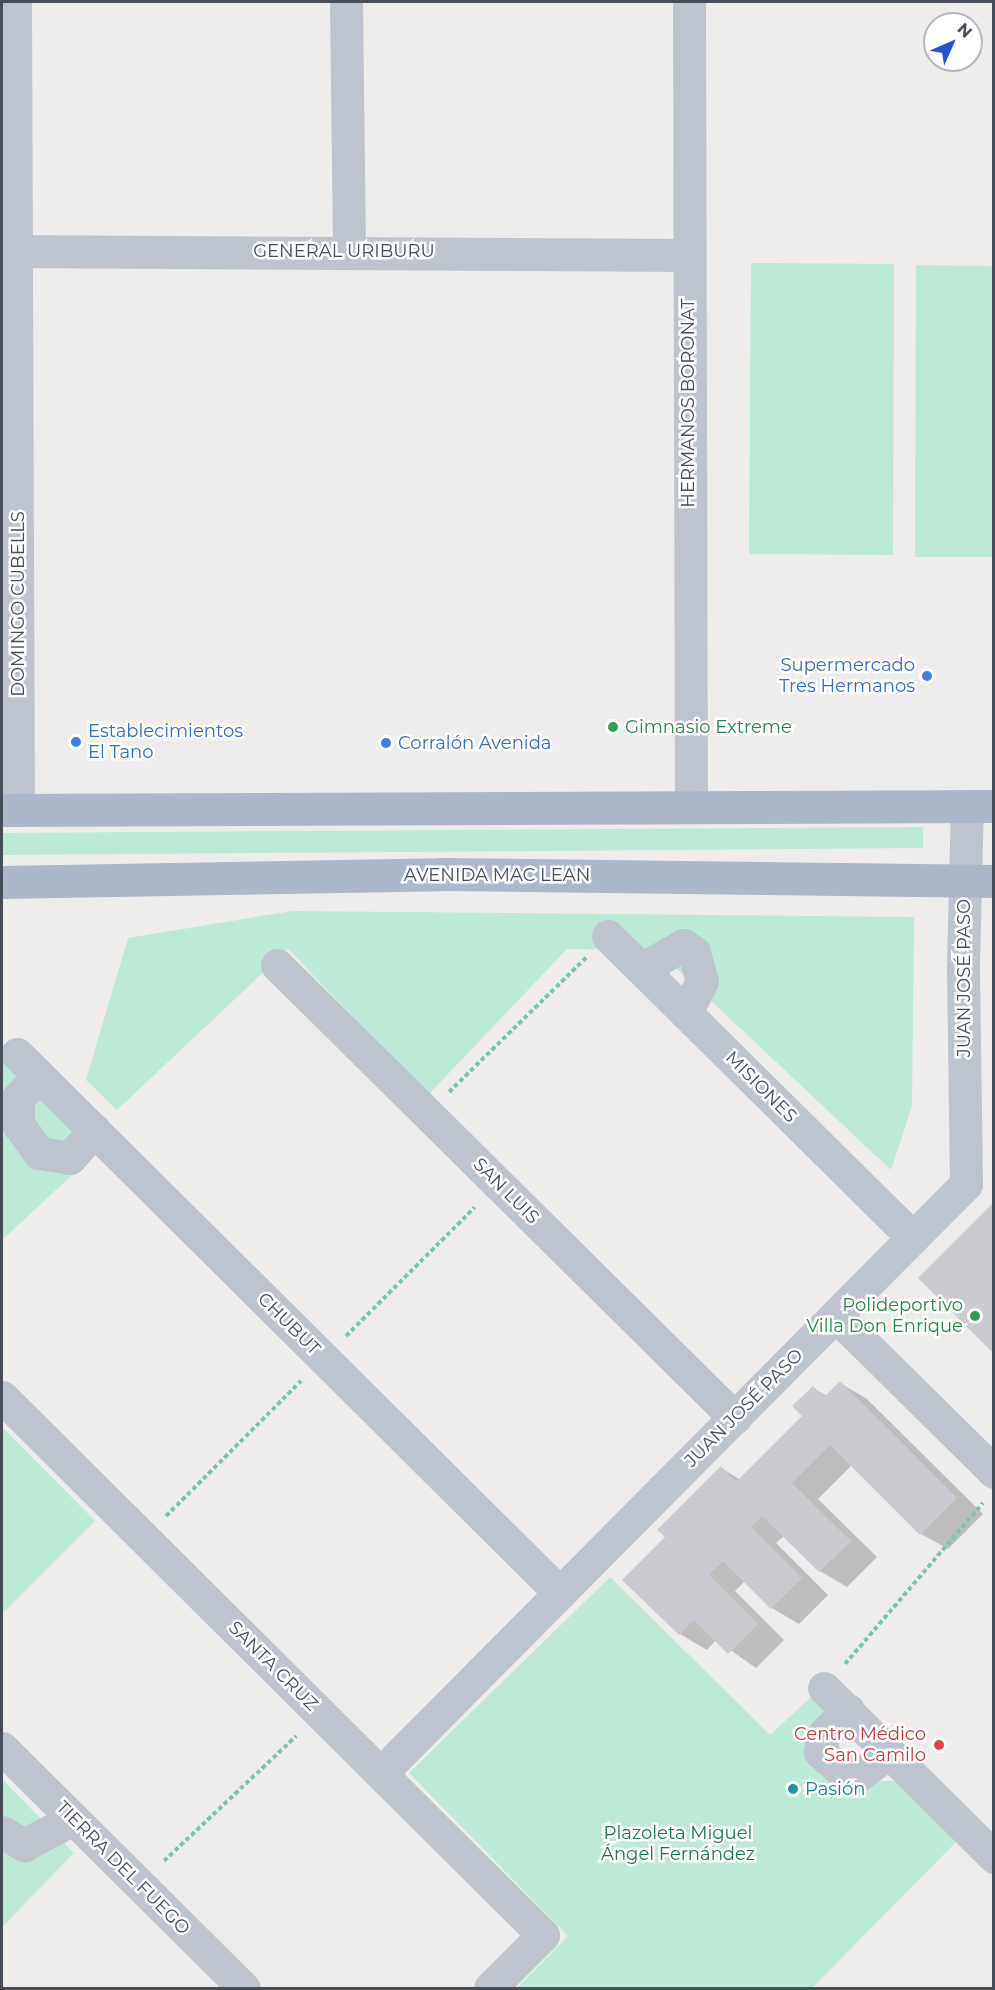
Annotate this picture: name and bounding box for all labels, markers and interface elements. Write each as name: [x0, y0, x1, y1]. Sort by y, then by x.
north arrow: [923, 12, 983, 72]
text: N: [953, 19, 976, 42]
street label: GENERAL URIBURU: [253, 240, 435, 262]
street label: HERMANOS BORONAT: [677, 298, 699, 508]
street label: DOMINGO CUBELLS: [7, 511, 29, 697]
place label: Supermercado Tres Hermanos: [779, 655, 915, 698]
marker: Supermercado Tres Hermanos: [920, 669, 934, 683]
place label: Gimnasio Extreme: [625, 716, 792, 738]
marker: Gimnasio Extreme: [606, 720, 620, 734]
place label: Establecimientos El Tano: [88, 721, 243, 764]
place label: Corralón Avenida: [398, 732, 551, 754]
marker: Establecimientos El Tano: [69, 735, 83, 749]
marker: Corralón Avenida: [379, 736, 393, 750]
street label: AVENIDA MAC LEAN: [404, 864, 590, 886]
street label: JUAN JOSÉ PASO: [953, 899, 975, 1057]
street label: MISIONES: [721, 1047, 801, 1127]
street label: SAN LUIS: [469, 1154, 543, 1228]
street label: CHUBUT: [253, 1288, 325, 1360]
place label: Polideportivo Villa Don Enrique: [807, 1295, 963, 1338]
marker: Polideportivo Villa Don Enrique: [968, 1309, 982, 1323]
street label: JUAN JOSÉ PASO: [680, 1344, 808, 1472]
street label: SANTA CRUZ: [224, 1617, 322, 1715]
place label: Centro Médico San Camilo: [794, 1724, 926, 1766]
marker: Centro Médico San Camilo: [930, 1736, 948, 1754]
place label: Pasión: [805, 1778, 865, 1800]
marker: Pasión: [786, 1782, 800, 1796]
street label: TIERRA DEL FUEGO: [52, 1797, 194, 1939]
park label: Plazoleta Miguel Ángel Fernández: [601, 1823, 755, 1866]

